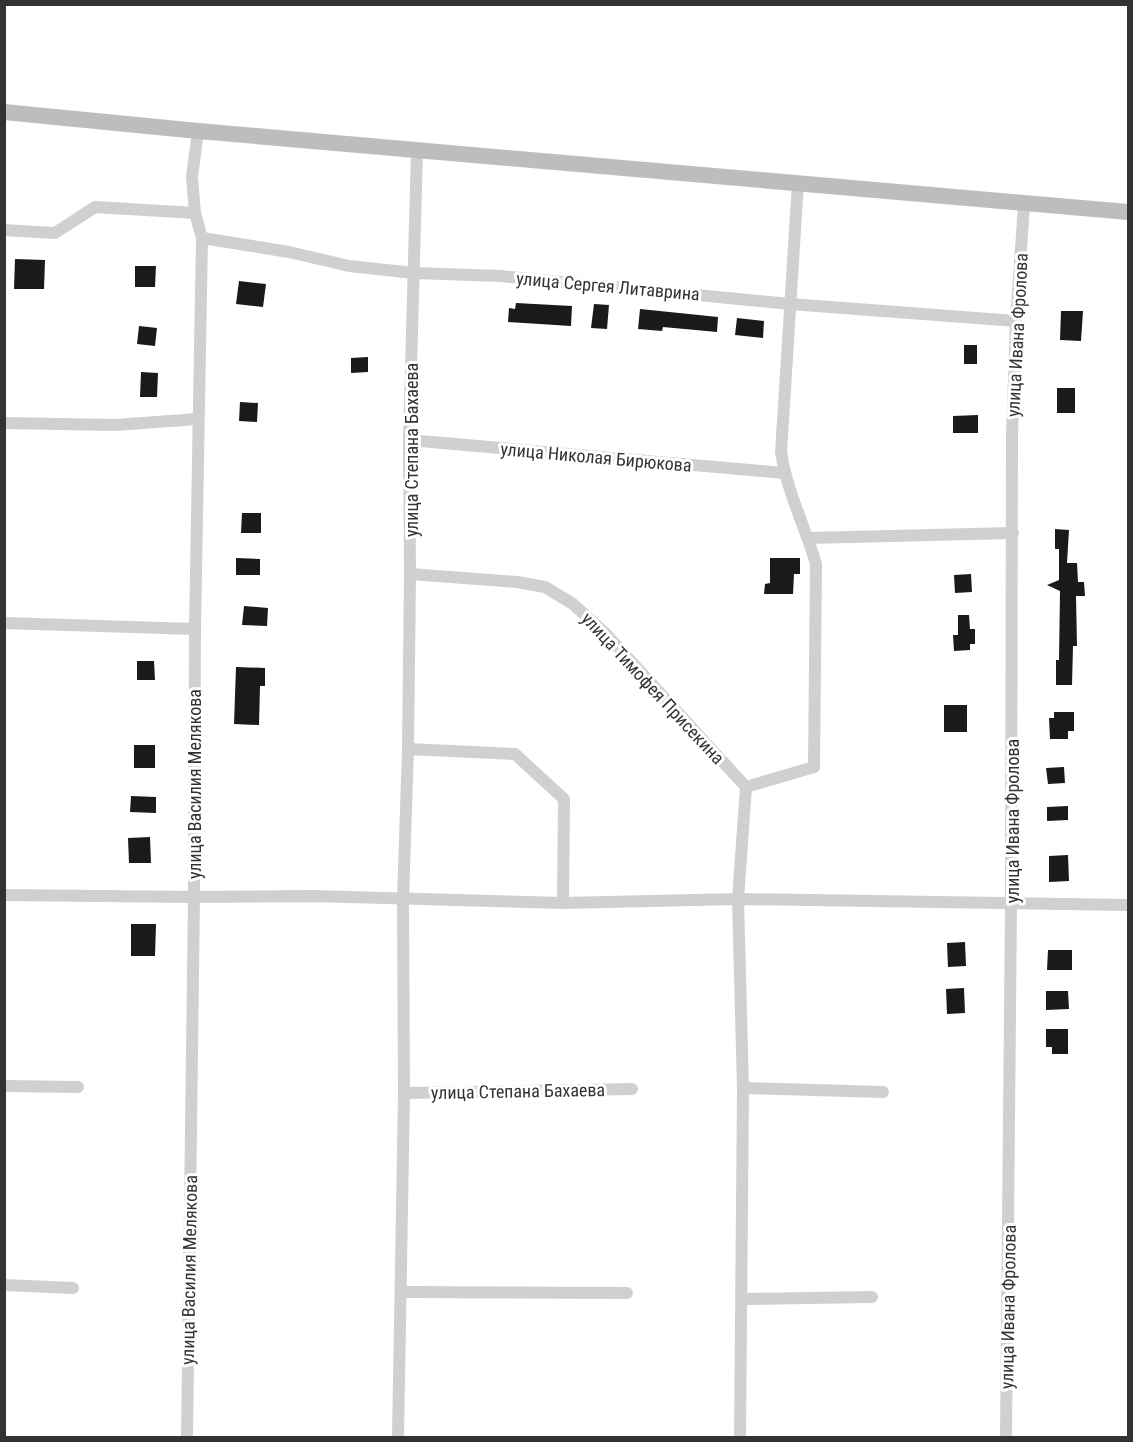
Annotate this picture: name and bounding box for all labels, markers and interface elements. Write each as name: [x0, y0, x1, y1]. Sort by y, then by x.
street label: улица Ивана Фролова: [1002, 252, 1032, 418]
street label: улица Сергея Литаврина: [515, 268, 701, 304]
street label: улица Степана Бахаева: [401, 363, 422, 537]
street label: улица Николая Бирюкова: [500, 438, 692, 476]
street label: улица Тимофея Присекина: [577, 608, 729, 768]
street label: улица Василия Мелякова: [184, 689, 205, 879]
street label: улица Ивана Фролова: [1002, 739, 1023, 903]
street label: улица Степана Бахаева: [431, 1079, 605, 1103]
street label: улица Василия Мелякова: [177, 1175, 201, 1365]
street label: улица Ивана Фролова: [996, 1225, 1020, 1389]

